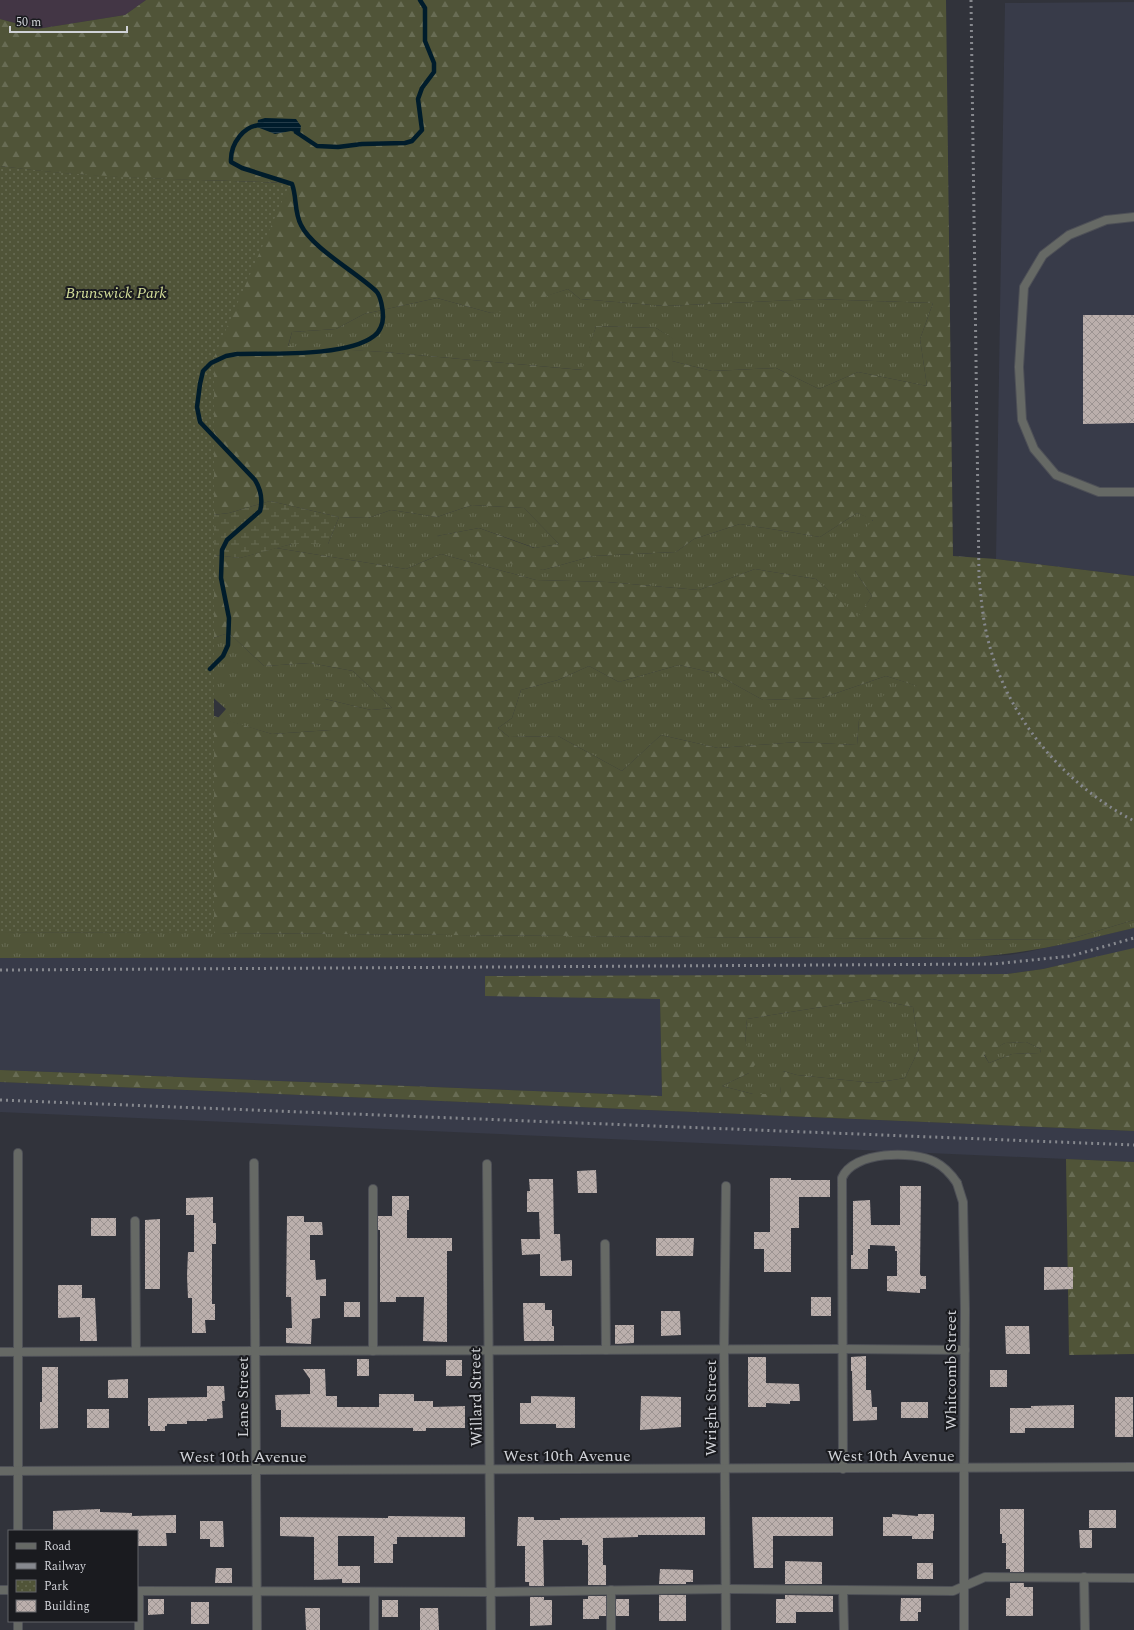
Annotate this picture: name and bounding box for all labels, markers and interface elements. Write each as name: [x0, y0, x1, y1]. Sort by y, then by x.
scale bar: [10, 8, 127, 34]
text: 50 m: [16, 13, 41, 32]
park label: Brunswick Park: [65, 281, 167, 305]
street label: Whitcomb Street: [939, 1309, 963, 1430]
street label: Willard Street: [463, 1347, 489, 1447]
street label: Lane Street: [231, 1356, 255, 1437]
street label: Wright Street: [699, 1359, 723, 1456]
street label: West 10th Avenue: [503, 1444, 631, 1468]
street label: West 10th Avenue: [827, 1444, 955, 1468]
street label: West 10th Avenue: [179, 1445, 307, 1469]
legend: [8, 1530, 138, 1622]
text: Road: [44, 1537, 71, 1556]
text: Railway: [44, 1557, 87, 1576]
text: Park: [44, 1577, 69, 1596]
text: Building: [44, 1597, 90, 1616]

